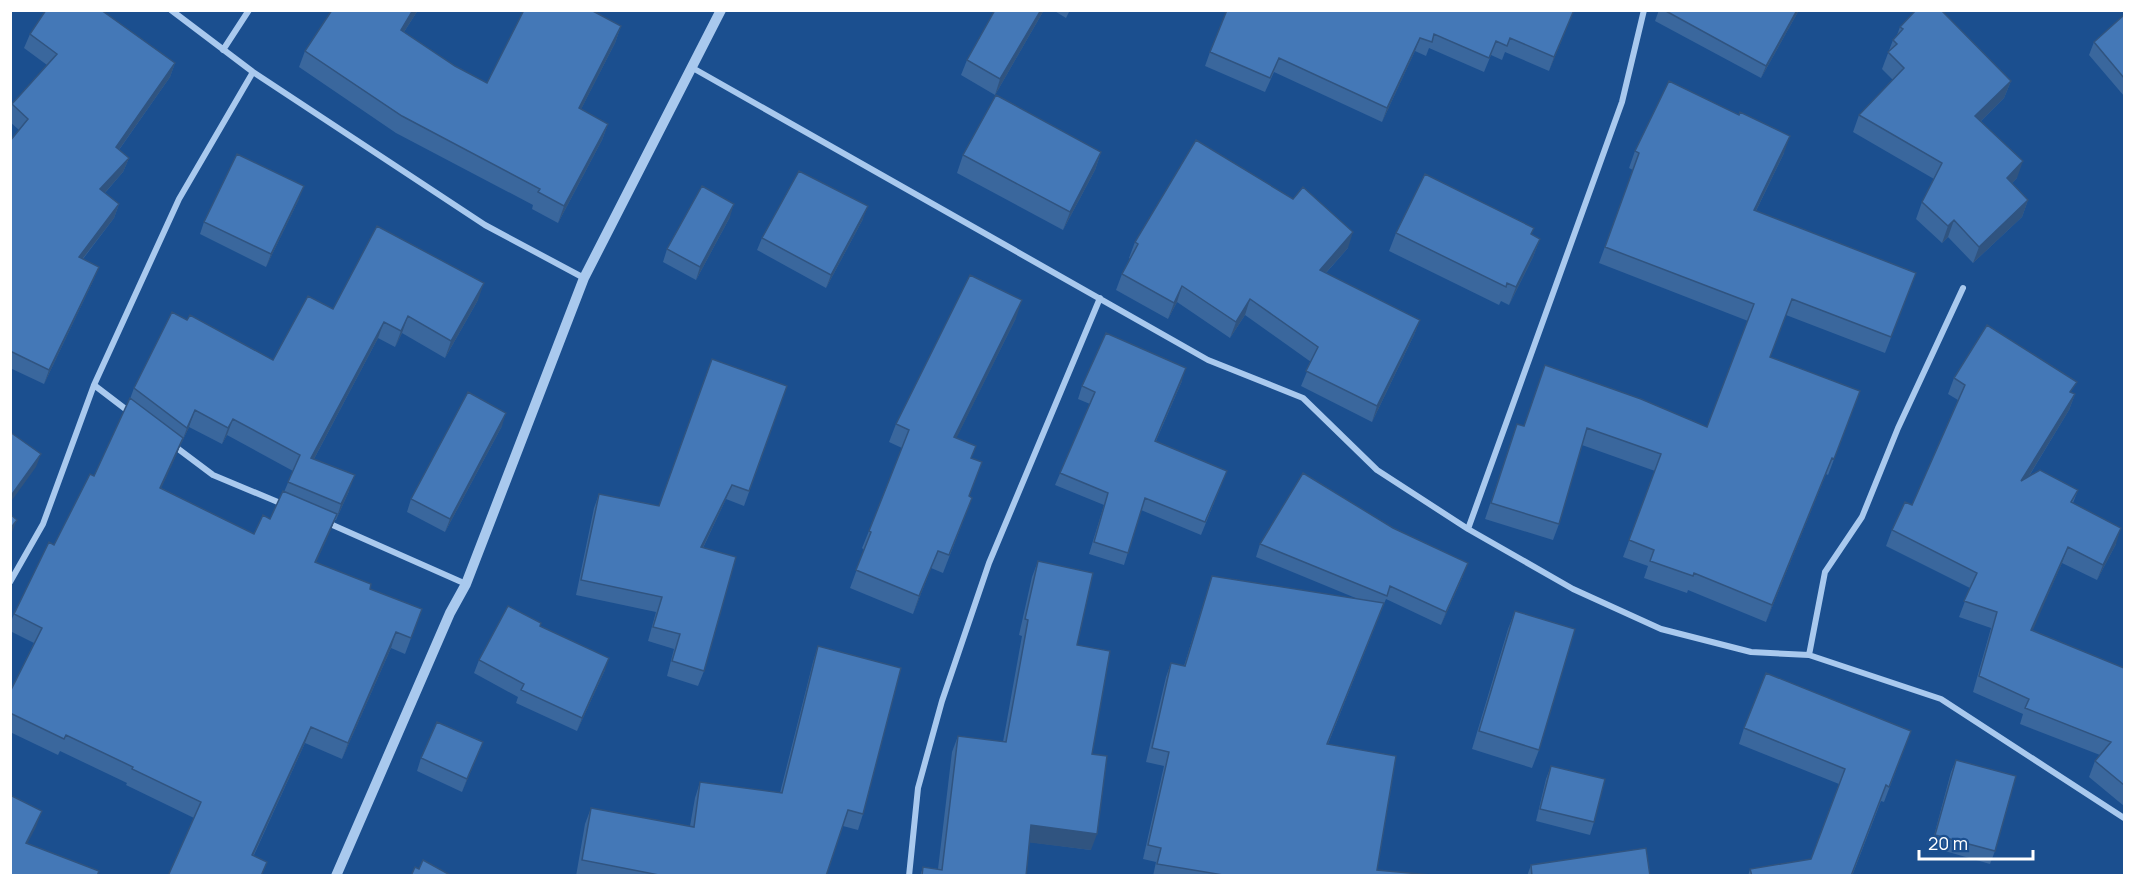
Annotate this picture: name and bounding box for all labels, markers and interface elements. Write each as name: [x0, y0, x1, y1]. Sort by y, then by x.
scale bar: [1919, 823, 2033, 861]
text: 20 m: [1928, 831, 1968, 855]

